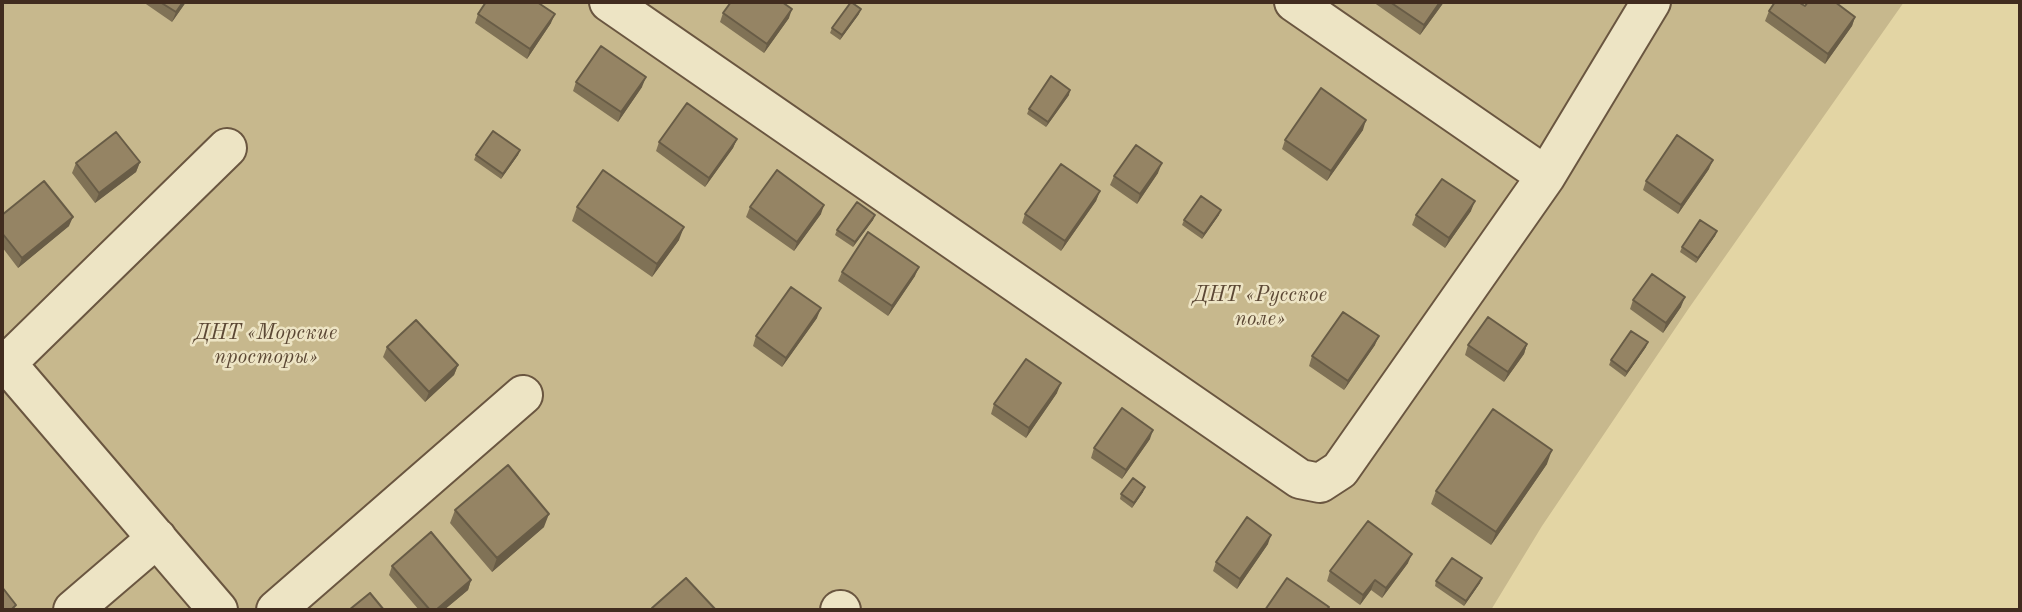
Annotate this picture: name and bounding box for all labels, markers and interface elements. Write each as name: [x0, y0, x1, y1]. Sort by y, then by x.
park label: ДНТ «Русское поле»: [1193, 282, 1327, 332]
park label: ДНТ «Морские просторы»: [195, 320, 337, 370]

